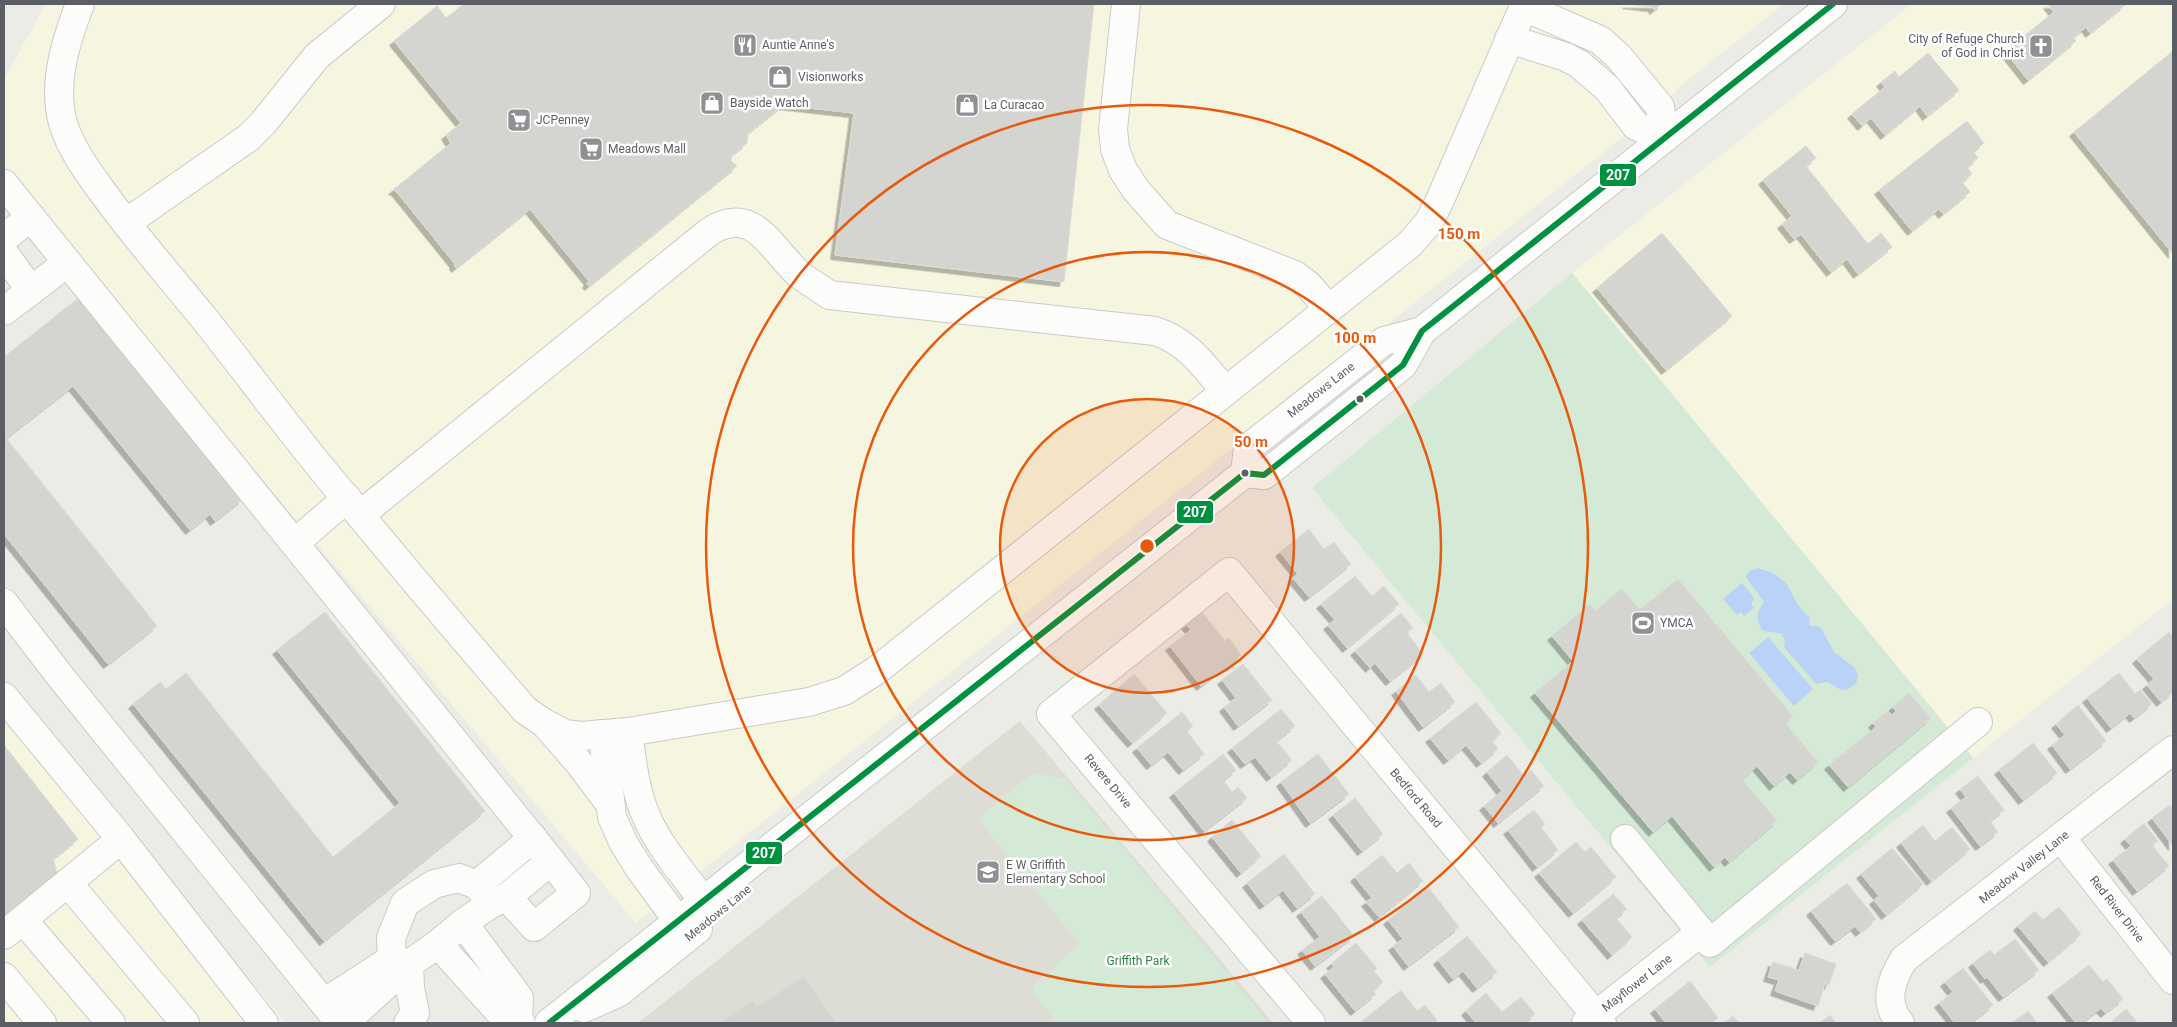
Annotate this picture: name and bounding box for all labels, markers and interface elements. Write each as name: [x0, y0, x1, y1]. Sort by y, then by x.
restaurant icon: Auntie Anne's: [732, 32, 758, 58]
place label: City of Refuge Church of God in Christ: [1908, 32, 2024, 60]
church icon: City of Refuge Church of God in Christ: [2028, 33, 2054, 59]
place label: Auntie Anne's: [762, 38, 834, 52]
shop icon: Visionworks: [767, 64, 793, 90]
place label: Visionworks: [798, 70, 863, 84]
shop icon: Bayside Watch: [699, 90, 725, 116]
shop icon: La Curacao: [954, 92, 980, 118]
place label: Bayside Watch: [730, 96, 809, 110]
place label: La Curacao: [984, 98, 1045, 112]
supermarket icon: JCPenney: [506, 107, 532, 133]
place label: JCPenney: [536, 113, 590, 127]
supermarket icon: Meadows Mall: [578, 136, 604, 162]
place label: Meadows Mall: [608, 142, 686, 156]
line badge: 207: [1599, 163, 1637, 187]
text: 207: [1606, 167, 1630, 183]
text: 150 m: [1438, 225, 1480, 243]
text: 100 m: [1334, 329, 1376, 347]
street label: Meadows Lane: [1285, 360, 1357, 420]
unlabelled marker: [1355, 394, 1365, 404]
text: 50 m: [1234, 433, 1268, 451]
unlabelled marker: [1240, 468, 1250, 478]
line badge: 207: [1176, 500, 1214, 524]
text: 207: [1183, 504, 1207, 520]
centre of rings: [1138, 537, 1156, 555]
sports icon: YMCA: [1630, 610, 1656, 636]
place label: YMCA: [1660, 616, 1693, 630]
street label: Revere Drive: [1081, 751, 1135, 811]
street label: Bedford Road: [1387, 766, 1445, 830]
street label: Meadow Valley Lane: [1976, 828, 2072, 906]
line badge: 207: [745, 841, 783, 865]
text: 207: [752, 845, 776, 861]
place label: E W Griffith Elementary School: [1006, 858, 1106, 886]
school or university icon: E W Griffith Elementary School: [975, 859, 1001, 885]
street label: Red River Drive: [2087, 873, 2147, 945]
street label: Meadows Lane: [682, 882, 754, 944]
street label: Mayflower Lane: [1599, 951, 1675, 1015]
park label: Griffith Park: [1106, 954, 1170, 968]

